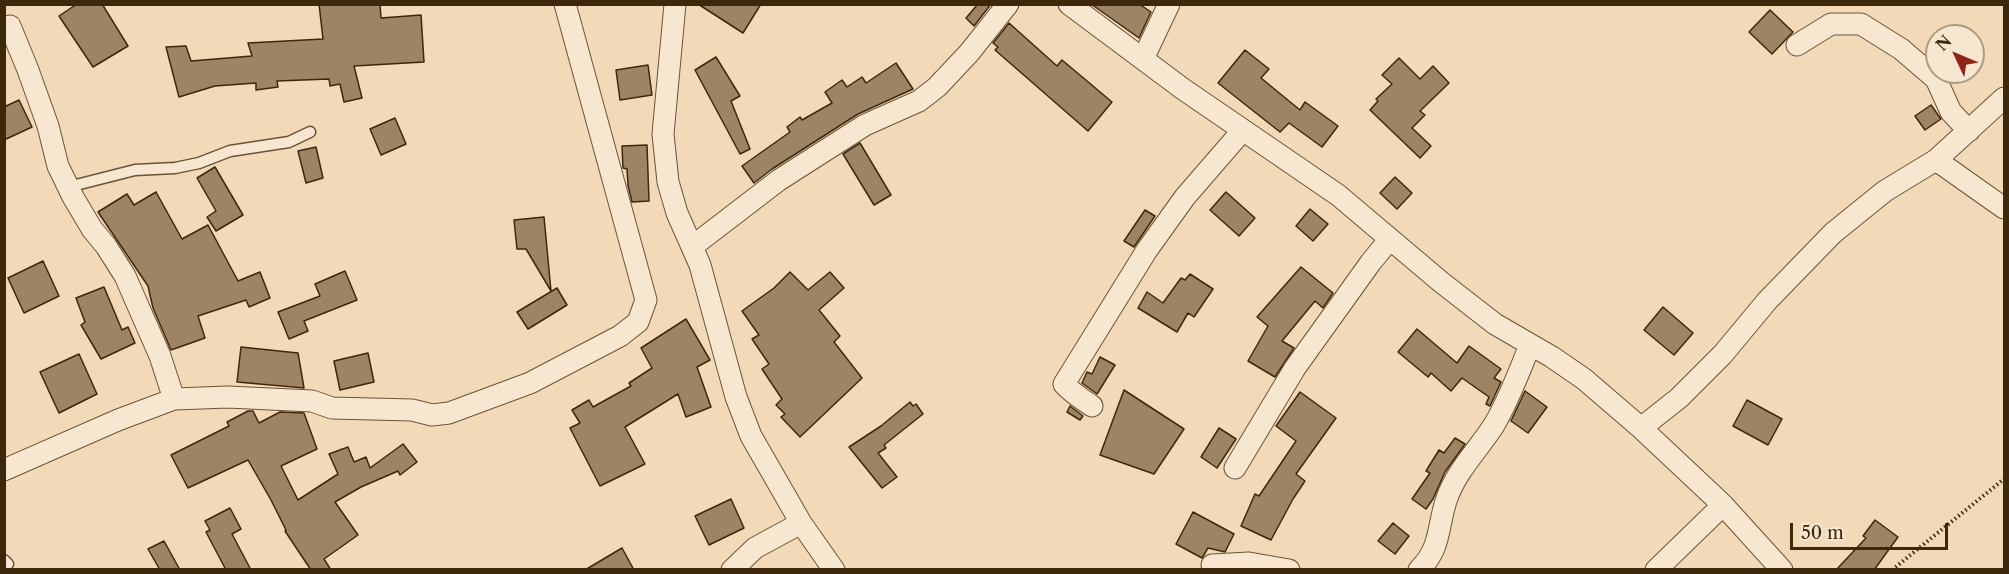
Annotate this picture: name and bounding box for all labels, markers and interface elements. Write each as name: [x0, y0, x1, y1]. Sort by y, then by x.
north arrow: [1925, 24, 1985, 84]
text: N: [1931, 31, 1956, 55]
scale bar: [1793, 511, 1950, 549]
text: 50 m: [1801, 522, 1844, 544]

